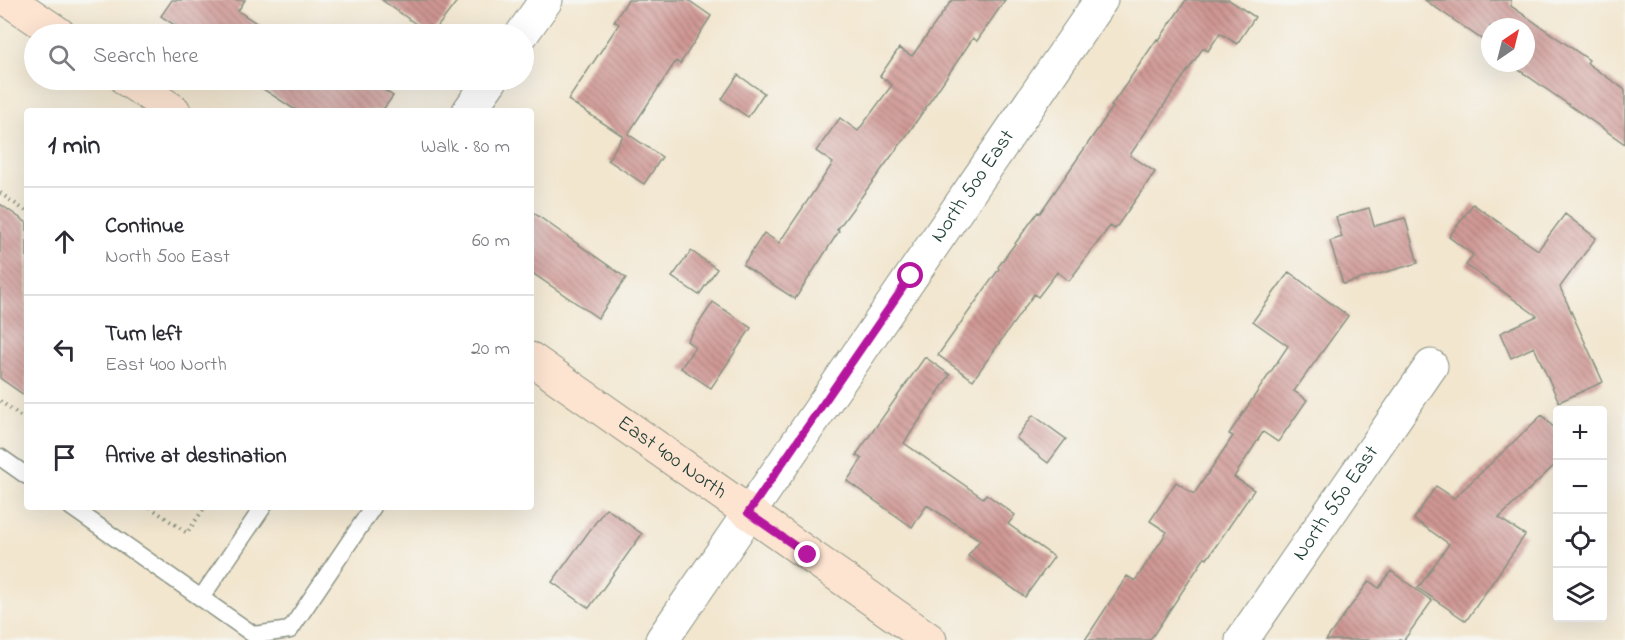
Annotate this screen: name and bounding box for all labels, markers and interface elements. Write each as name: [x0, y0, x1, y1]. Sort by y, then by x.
north arrow: [1481, 18, 1535, 72]
search box: [24, 24, 534, 90]
icon: search: [45, 41, 78, 74]
text: Search here: [93, 41, 198, 73]
street label: North 500 East: [924, 124, 1023, 249]
text: 1 min: [48, 128, 100, 166]
text: Walk · 80 m: [421, 133, 510, 162]
text: Continue: [105, 211, 184, 243]
icon: ahead: [48, 225, 81, 258]
text: 60 m: [472, 227, 510, 256]
text: North 500 East: [105, 243, 230, 272]
route start: [897, 262, 923, 288]
text: Turn left: [105, 319, 182, 351]
icon: left: [48, 333, 81, 366]
text: 20 m: [471, 335, 510, 364]
text: East 400 North: [105, 351, 227, 380]
map controls: [1553, 406, 1607, 622]
button: +: [1553, 406, 1607, 460]
street label: East 400 North: [611, 409, 733, 507]
street label: North 550 East: [1286, 440, 1387, 567]
icon: arrive: [48, 441, 81, 474]
text: Arrive at destination: [105, 441, 287, 473]
button: −: [1553, 460, 1607, 514]
button: locate: [1553, 514, 1607, 568]
route end: [794, 541, 820, 567]
button: layers: [1553, 568, 1607, 622]

